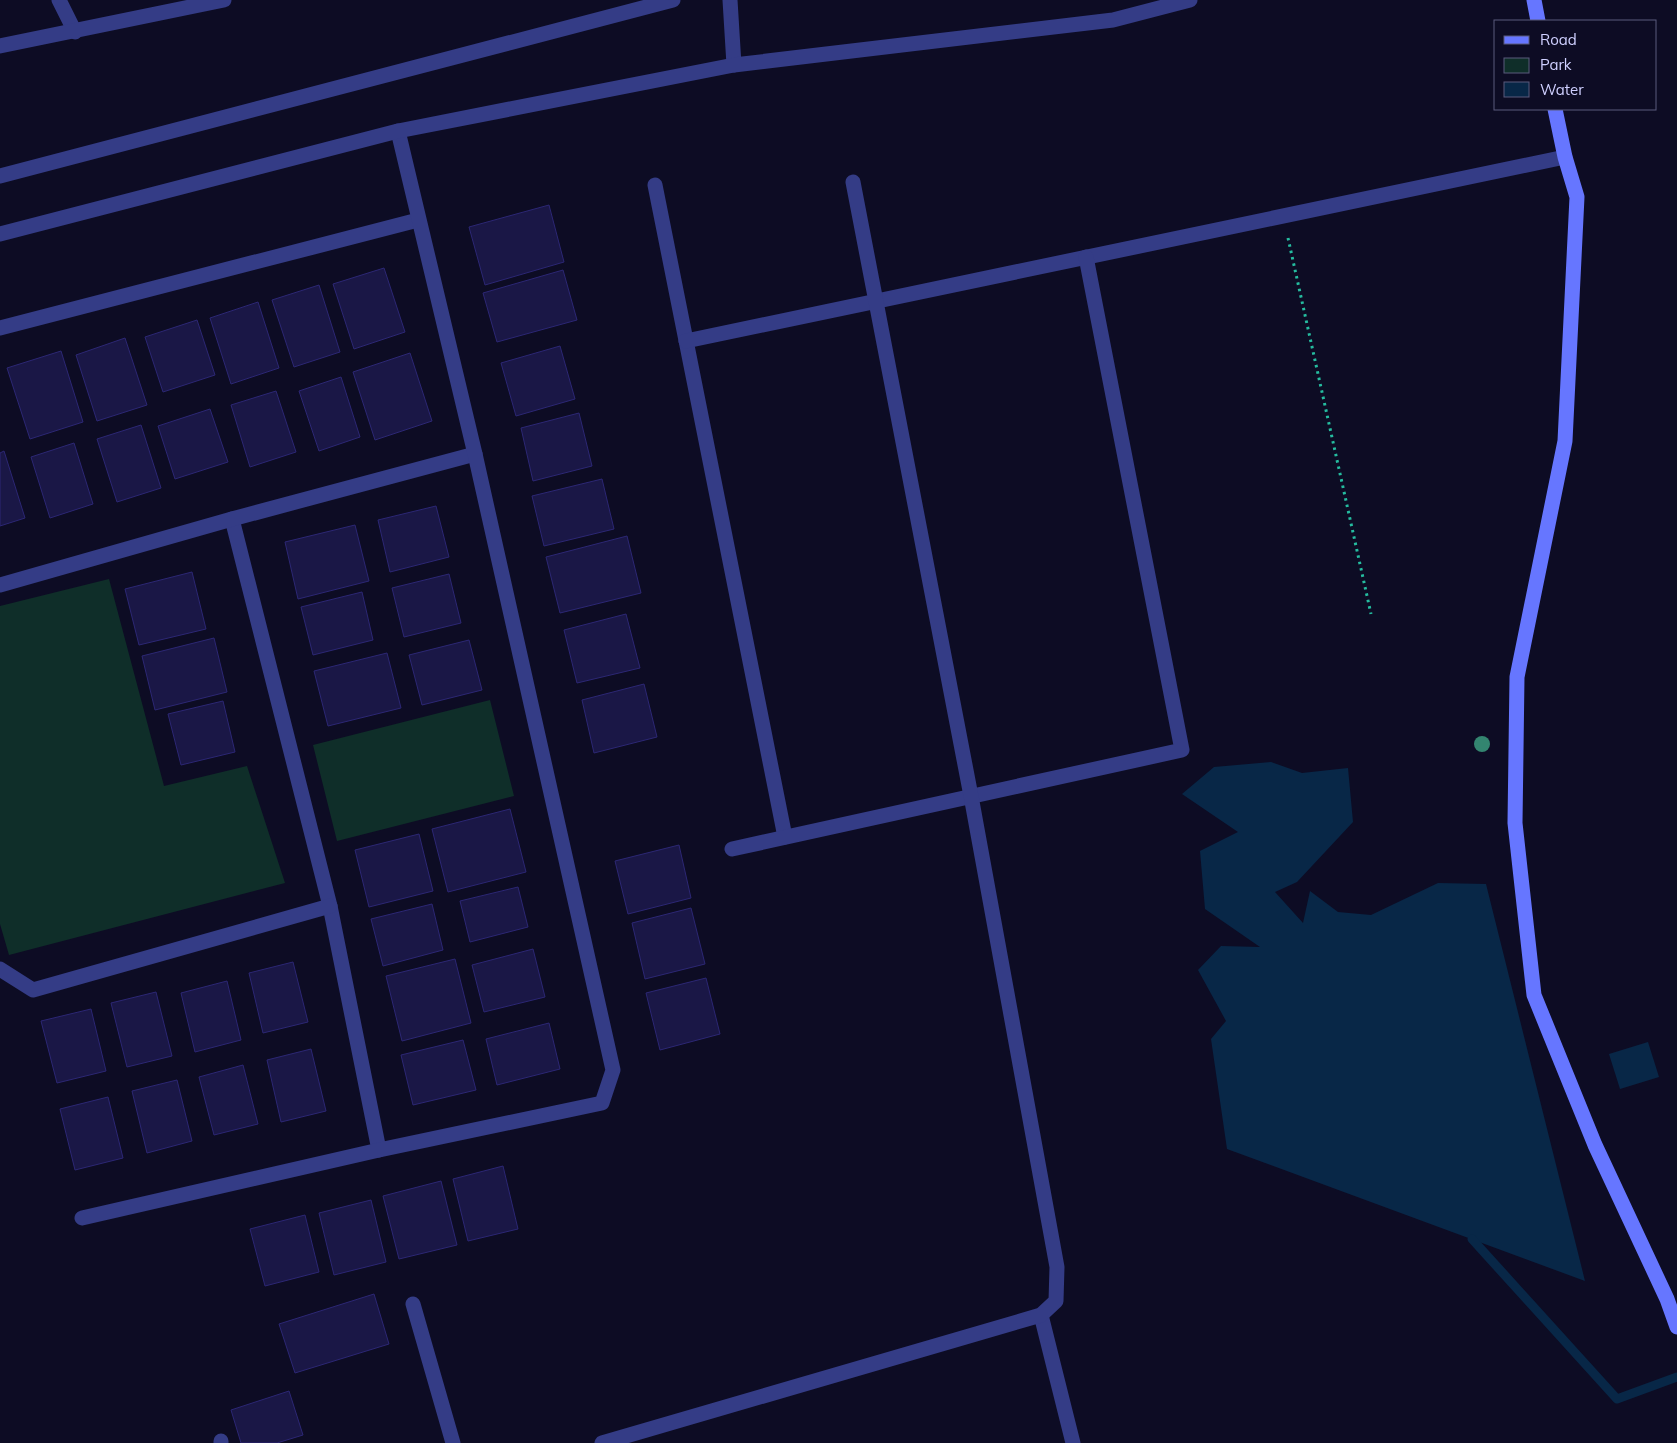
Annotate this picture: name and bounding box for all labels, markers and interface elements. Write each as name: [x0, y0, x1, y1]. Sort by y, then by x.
legend: [1494, 20, 1657, 110]
text: Road: [1540, 30, 1577, 49]
text: Park: [1540, 55, 1572, 74]
text: Water: [1540, 80, 1584, 99]

